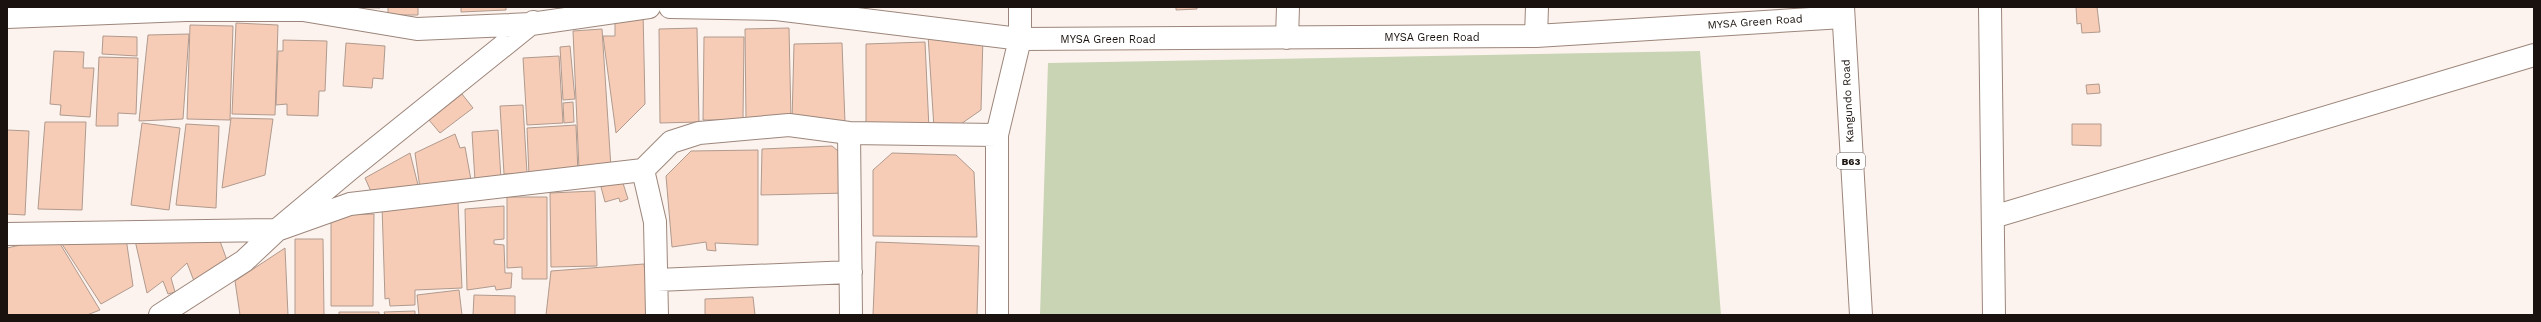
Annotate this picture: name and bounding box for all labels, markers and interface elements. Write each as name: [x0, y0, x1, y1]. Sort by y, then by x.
street label: MYSA Green Road: [1707, 12, 1803, 32]
street label: MYSA Green Road: [1384, 31, 1480, 44]
street label: MYSA Green Road: [1060, 33, 1156, 46]
street label: Kangundo Road: [1839, 59, 1857, 143]
road number: B63: [1837, 153, 1865, 169]

